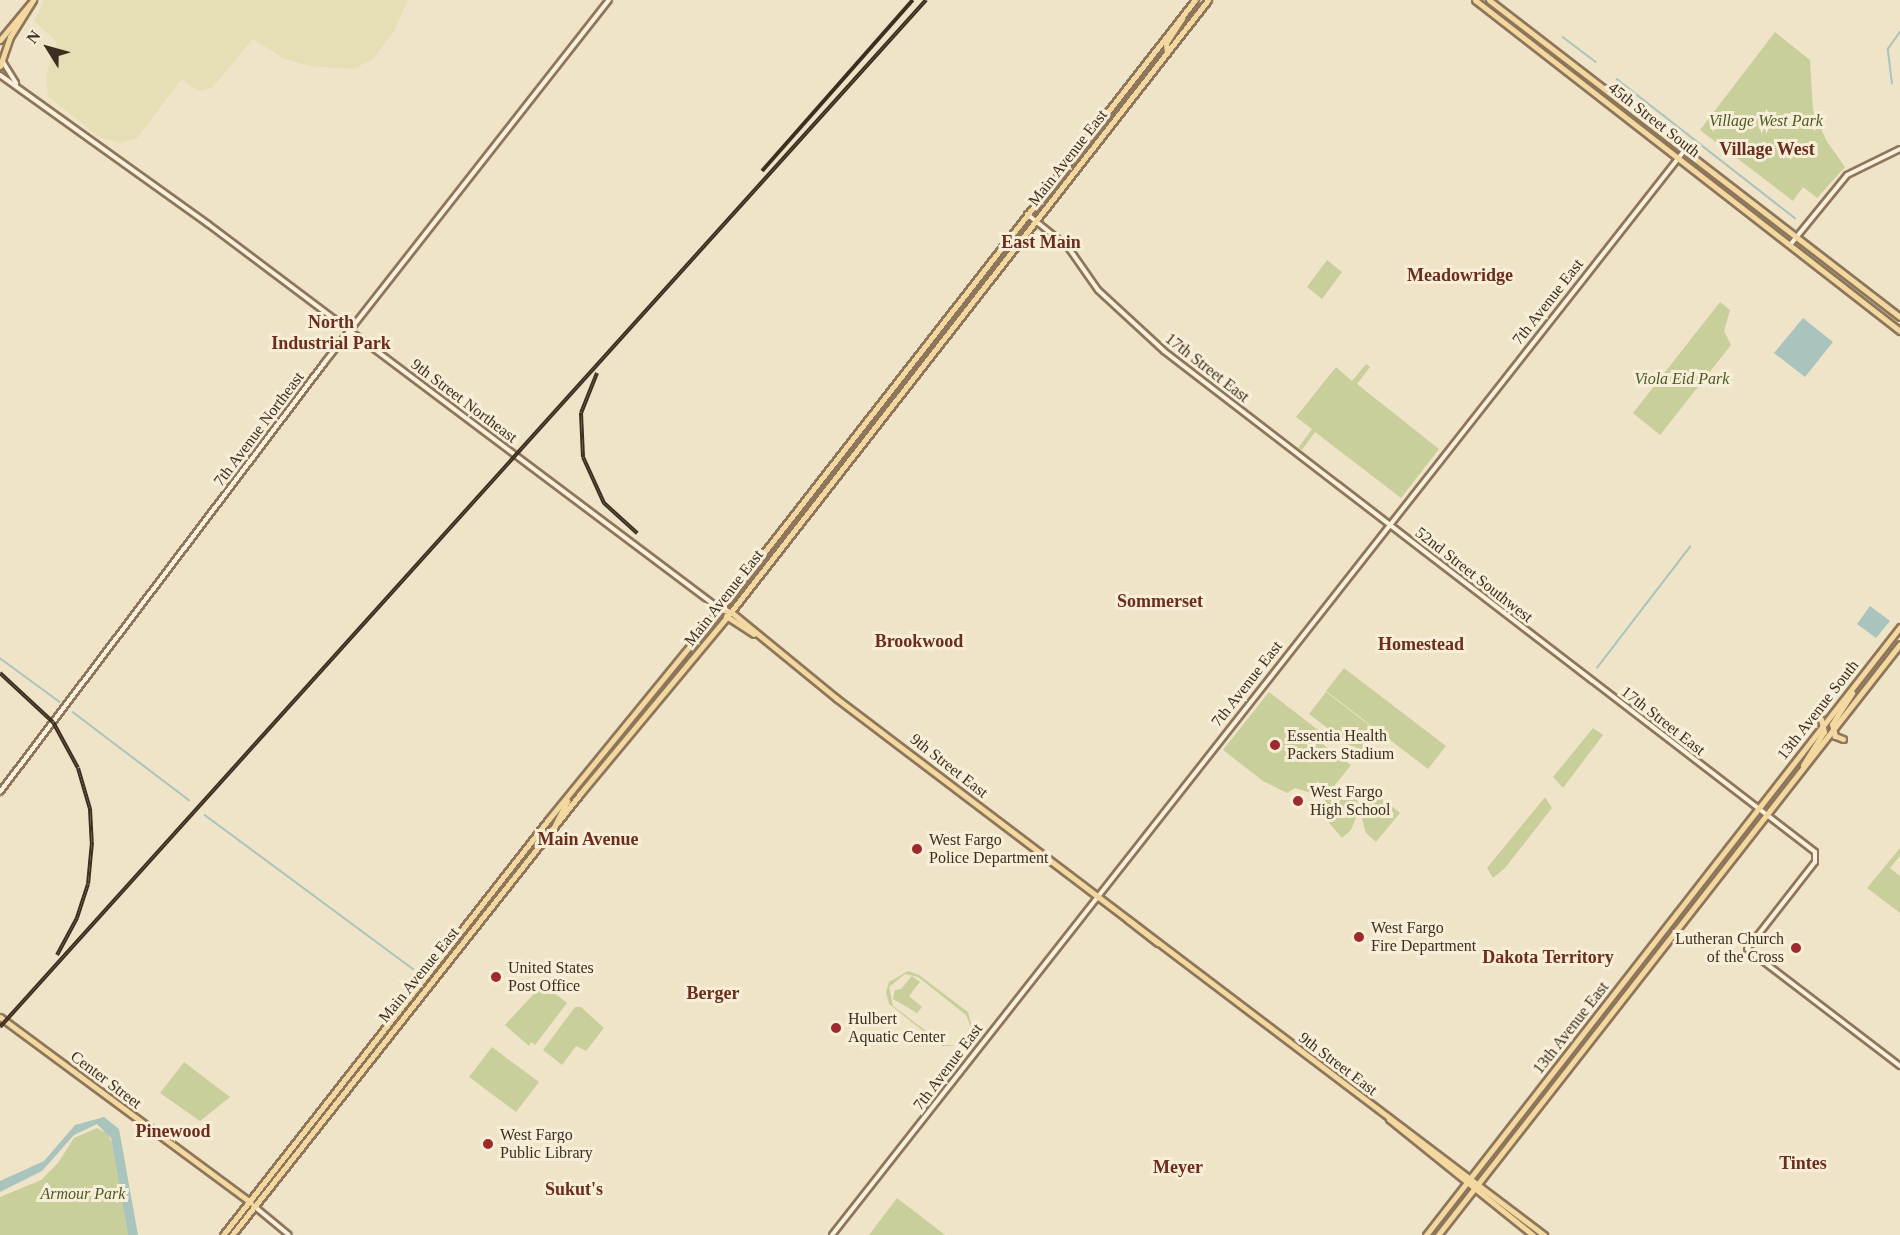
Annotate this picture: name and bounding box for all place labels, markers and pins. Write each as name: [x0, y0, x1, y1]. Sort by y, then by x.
place label: Essentia Health Packers Stadium: [1287, 726, 1394, 764]
marker: Essentia Health Packers Stadium: [1268, 738, 1282, 752]
place label: West Fargo High School: [1310, 782, 1390, 820]
marker: West Fargo High School: [1291, 794, 1305, 808]
place label: West Fargo Police Department: [929, 830, 1049, 868]
marker: West Fargo Police Department: [910, 842, 924, 856]
place label: West Fargo Fire Department: [1371, 918, 1476, 956]
place label: Lutheran Church of the Cross: [1675, 929, 1784, 967]
marker: West Fargo Fire Department: [1352, 930, 1366, 944]
marker: Lutheran Church of the Cross: [1789, 941, 1803, 955]
place label: United States Post Office: [508, 958, 594, 996]
marker: United States Post Office: [489, 970, 503, 984]
place label: Hulbert Aquatic Center: [848, 1009, 945, 1047]
marker: Hulbert Aquatic Center: [829, 1021, 843, 1035]
place label: West Fargo Public Library: [500, 1125, 593, 1163]
marker: West Fargo Public Library: [481, 1137, 495, 1151]

